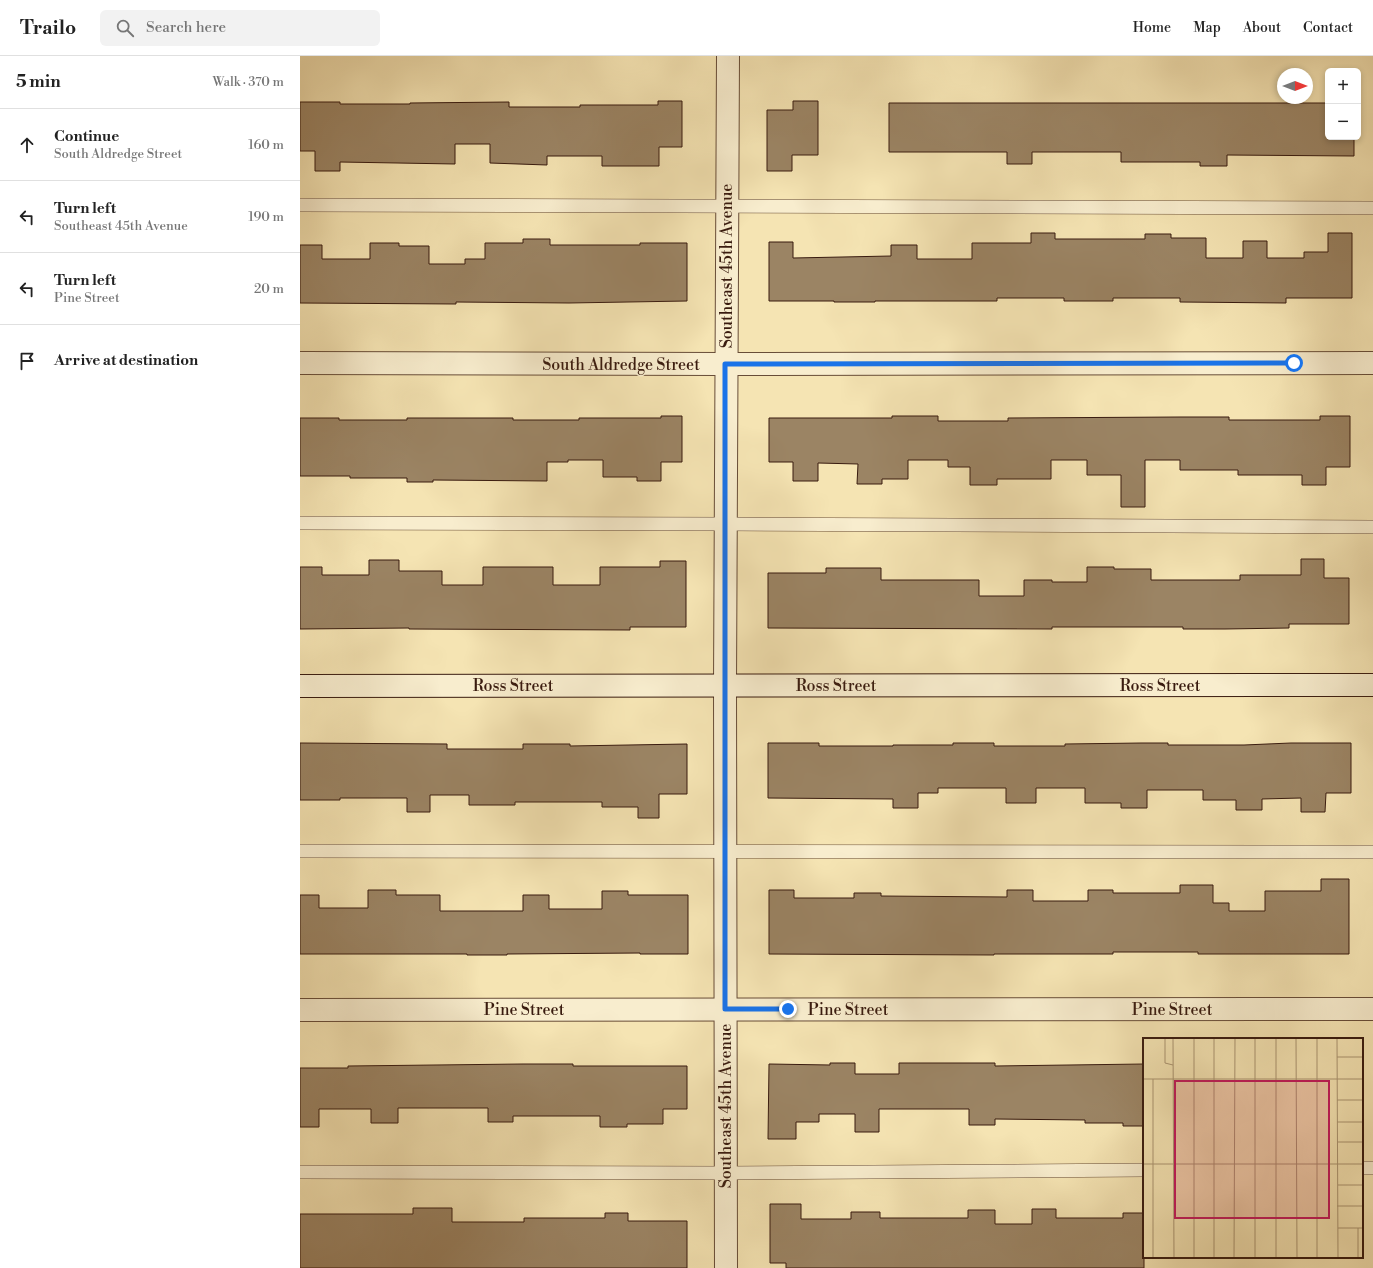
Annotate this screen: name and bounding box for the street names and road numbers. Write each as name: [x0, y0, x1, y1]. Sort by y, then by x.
street label: Southeast 45th Avenue: [717, 184, 737, 348]
street label: South Aldredge Street: [542, 355, 700, 375]
street label: Ross Street: [473, 676, 554, 696]
street label: Ross Street: [796, 676, 877, 696]
street label: Ross Street: [1120, 676, 1201, 696]
street label: Pine Street: [484, 1000, 565, 1020]
street label: Pine Street: [808, 1000, 889, 1020]
street label: Pine Street: [1132, 1000, 1213, 1020]
street label: Southeast 45th Avenue: [716, 1024, 736, 1188]

